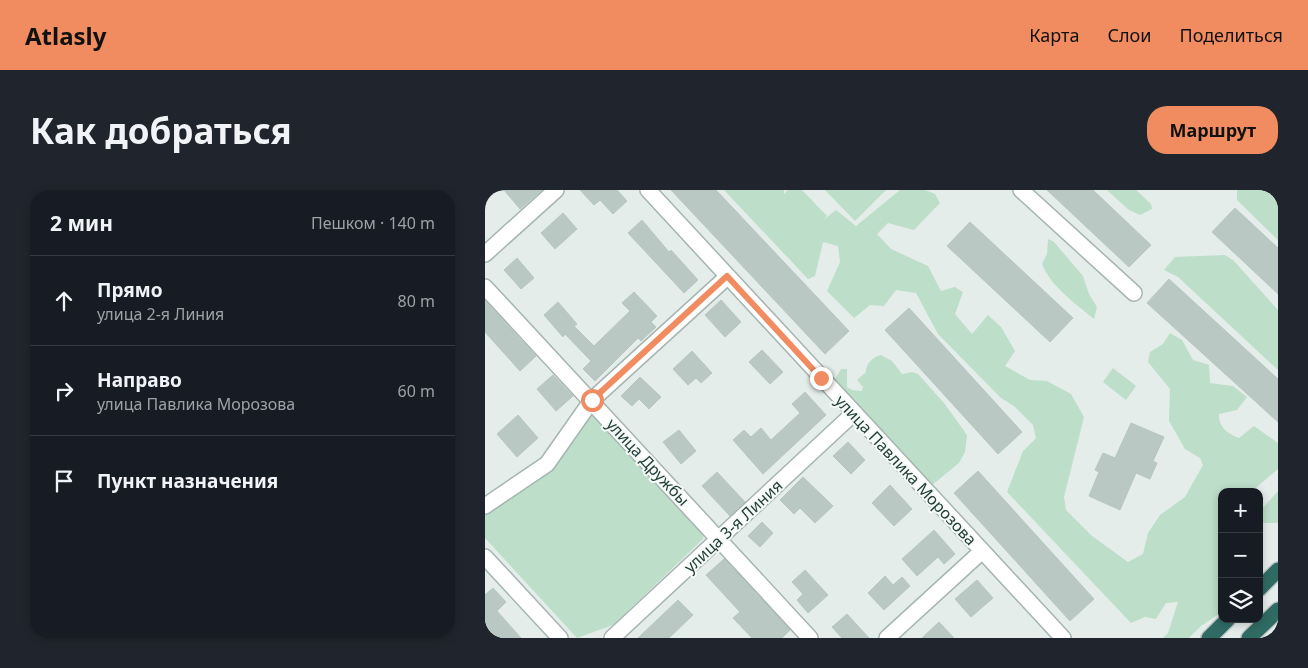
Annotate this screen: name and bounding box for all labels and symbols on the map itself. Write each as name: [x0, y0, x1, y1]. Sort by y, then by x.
route end: [810, 367, 833, 390]
route start: [581, 389, 604, 412]
street label: улица Павлика Морозова: [830, 390, 982, 550]
street label: улица Дружбы: [602, 413, 694, 511]
street label: улица 3-я Линия: [679, 475, 787, 577]

